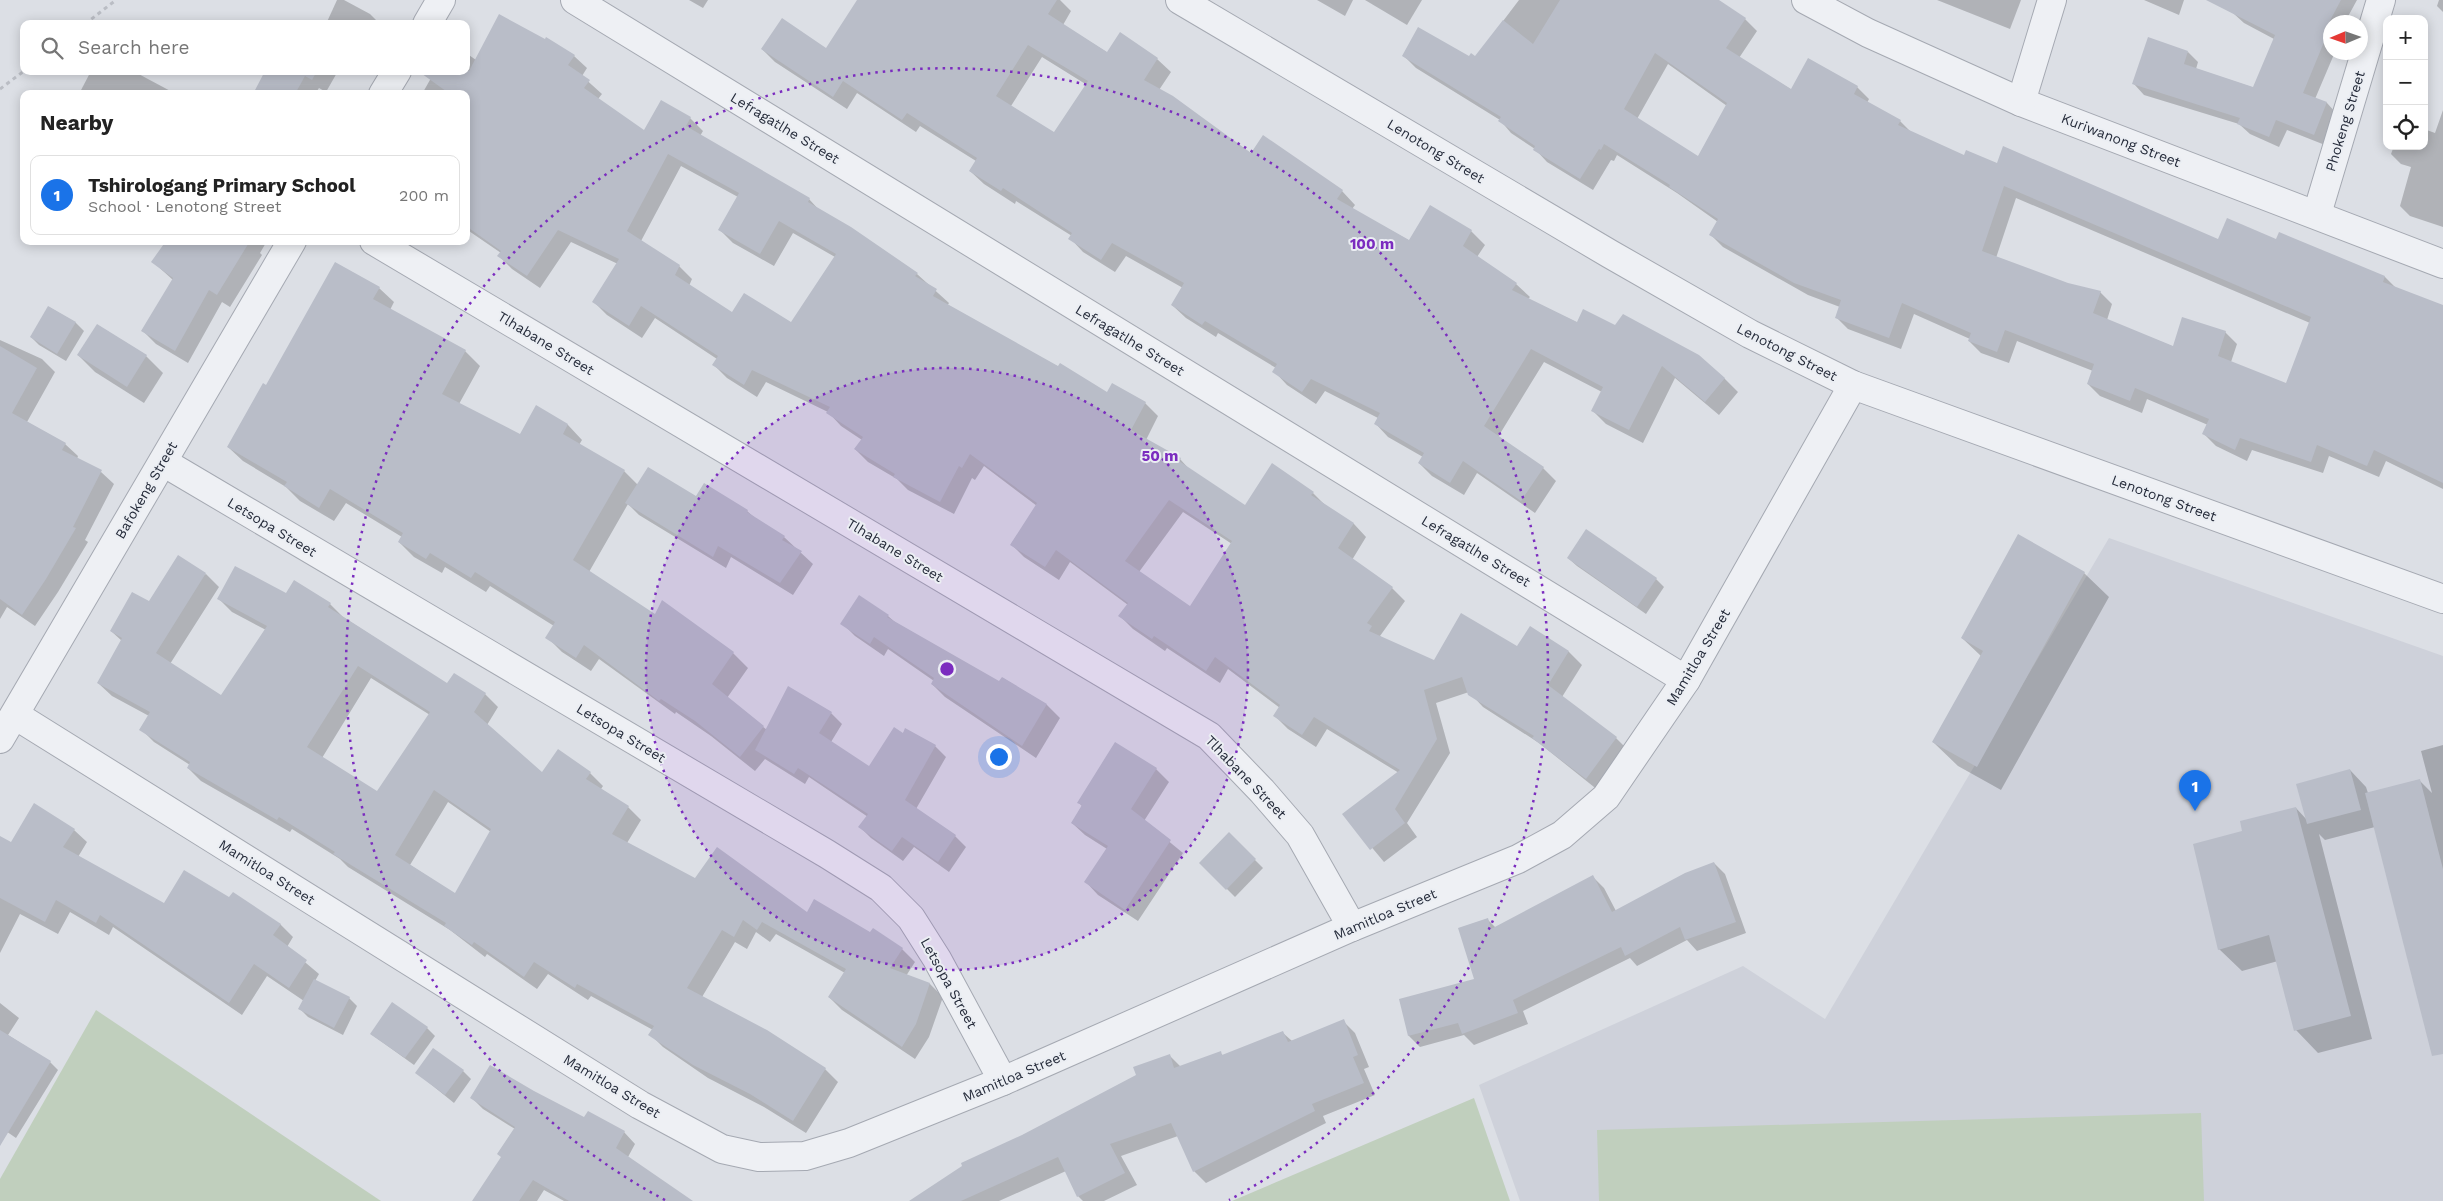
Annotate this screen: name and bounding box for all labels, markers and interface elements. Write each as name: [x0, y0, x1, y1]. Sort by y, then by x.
north arrow: [2323, 15, 2368, 60]
map controls: [2383, 15, 2428, 150]
button: +: [2383, 15, 2428, 60]
search box: [20, 20, 470, 75]
icon: search: [38, 34, 66, 62]
text: Search here: [78, 36, 189, 59]
button: −: [2383, 60, 2428, 105]
street label: Phokeng Street: [2322, 69, 2368, 173]
street label: Lefragatlhe Street: [728, 89, 842, 167]
button: locate: [2383, 105, 2428, 150]
text: Nearby: [40, 110, 113, 135]
street label: Kuriwanong Street: [2059, 110, 2183, 170]
street label: Lenotong Street: [1385, 116, 1488, 186]
text: Tshirologang Primary School: [88, 174, 355, 197]
text: 1: [54, 186, 60, 205]
text: 200 m: [399, 186, 449, 205]
text: School · Lenotong Street: [88, 197, 281, 216]
text: 100 m: [1350, 235, 1394, 253]
street label: Lefragatlhe Street: [1073, 301, 1187, 379]
street label: Tlhabane Street: [495, 308, 597, 378]
street label: Lenotong Street: [1734, 320, 1840, 384]
street label: Bafokeng Street: [112, 438, 180, 541]
text: 50 m: [1142, 447, 1178, 465]
street label: Lenotong Street: [2109, 472, 2219, 524]
street label: Letsopa Street: [225, 494, 320, 560]
street label: Lefragatlhe Street: [1419, 512, 1533, 590]
street label: Tlhabane Street: [844, 515, 946, 585]
street label: Mamitloa Street: [1663, 606, 1733, 708]
centre of rings: [938, 660, 956, 678]
street label: Letsopa Street: [574, 700, 669, 766]
street label: Tlhabane Street: [1202, 732, 1290, 822]
your location: [986, 744, 1012, 770]
pin: 1: [2179, 770, 2211, 811]
street label: Mamitloa Street: [216, 836, 318, 908]
street label: Mamitloa Street: [1331, 885, 1439, 943]
street label: Letsopa Street: [918, 935, 981, 1031]
street label: Mamitloa Street: [960, 1047, 1068, 1105]
street label: Mamitloa Street: [561, 1051, 663, 1121]

